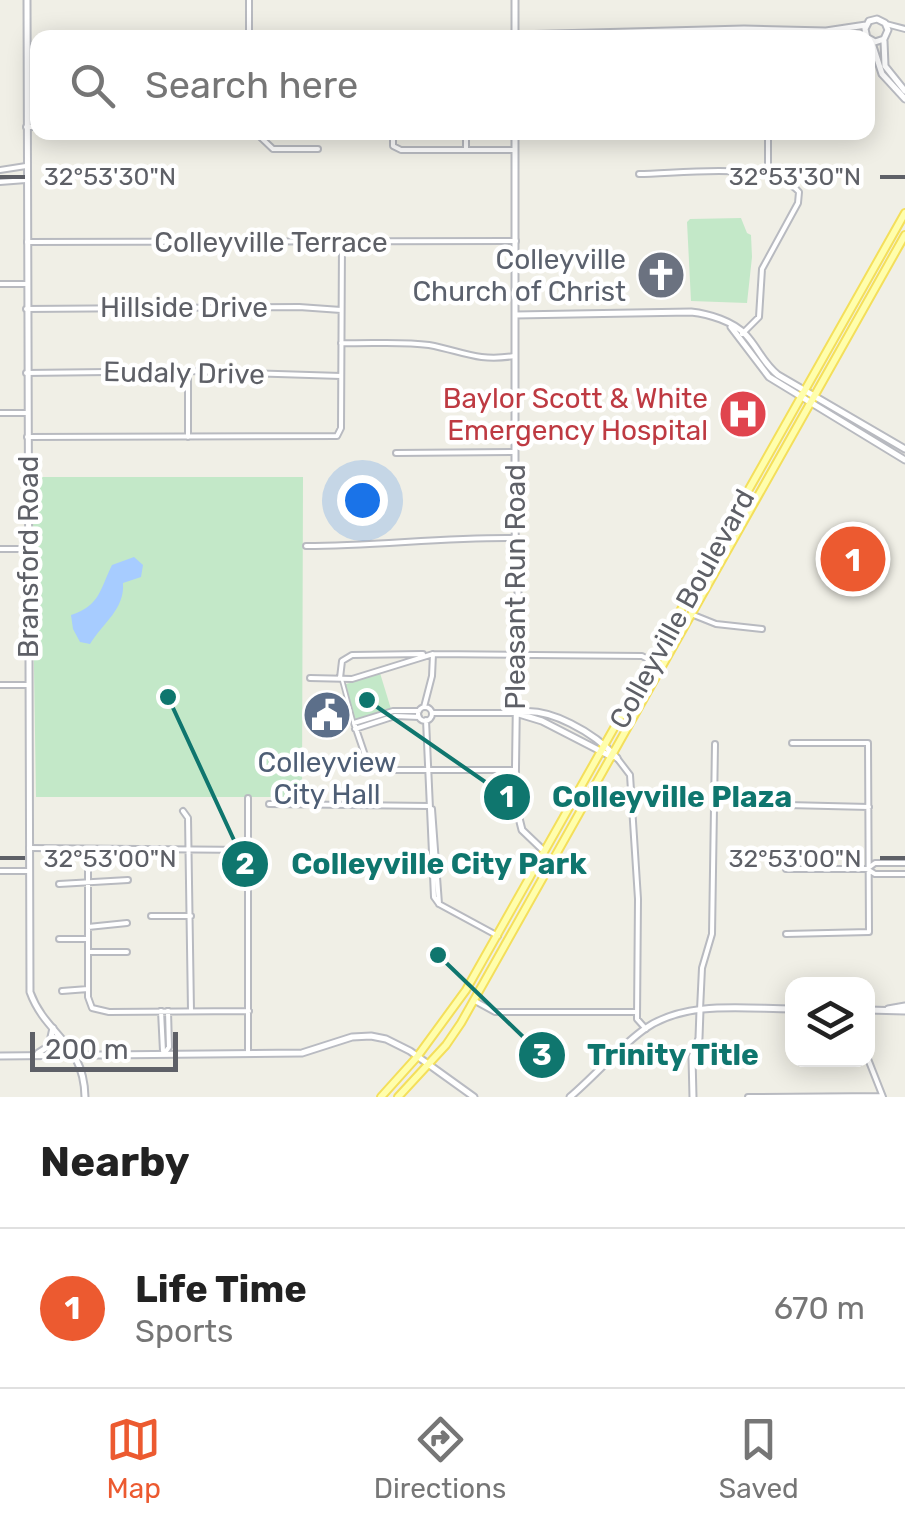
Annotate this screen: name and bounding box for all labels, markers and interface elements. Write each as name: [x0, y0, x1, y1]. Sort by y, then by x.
search box: [30, 30, 875, 140]
icon: search: [65, 58, 120, 113]
text: Search here: [145, 62, 358, 108]
text: 32°53'30"N: [44, 162, 176, 191]
text: 32°53'30"N: [729, 162, 861, 191]
street label: Colleyville Terrace: [154, 226, 388, 259]
place label: Colleyville Church of Christ: [412, 243, 626, 308]
church icon: Colleyville Church of Christ: [635, 249, 687, 301]
street label: Hillside Drive: [100, 291, 268, 324]
street label: Eudaly Drive: [103, 355, 265, 391]
place label: Baylor Scott & White Emergency Hospital: [443, 382, 708, 447]
hospital icon: Baylor Scott & White Emergency Hospital: [717, 388, 769, 440]
street label: Bransford Road: [12, 456, 45, 658]
street label: Pleasant Run Road: [499, 464, 532, 710]
your location: [337, 475, 388, 526]
street label: Colleyville Boulevard: [603, 484, 761, 734]
pin: 1: [820, 522, 886, 596]
public building icon: Colleyview City Hall: [301, 689, 353, 741]
place label: Colleyview City Hall: [258, 746, 396, 811]
callout: Colleyville Plaza: [482, 767, 812, 827]
text: 1: [500, 779, 514, 815]
text: Colleyville Plaza: [552, 779, 792, 815]
callout: Colleyville City Park: [220, 834, 607, 894]
text: 32°53'00"N: [43, 844, 177, 873]
text: 32°53'00"N: [728, 844, 862, 873]
text: 2: [235, 846, 255, 882]
text: Colleyville City Park: [291, 846, 587, 882]
map controls: [785, 977, 875, 1067]
button: layers: [785, 977, 875, 1067]
callout: Trinity Title: [517, 1025, 780, 1085]
scale bar: [30, 1027, 178, 1072]
text: 200 m: [45, 1033, 129, 1066]
text: 3: [532, 1037, 552, 1073]
text: Trinity Title: [587, 1037, 759, 1073]
text: Nearby: [40, 1137, 190, 1187]
text: Life Time: [135, 1266, 307, 1312]
text: 1: [65, 1289, 80, 1327]
text: 670 m: [774, 1289, 865, 1327]
text: Sports: [135, 1312, 233, 1350]
tab: Map: [106, 1412, 161, 1505]
tab: Directions: [374, 1412, 506, 1505]
tab: Saved: [719, 1412, 799, 1505]

